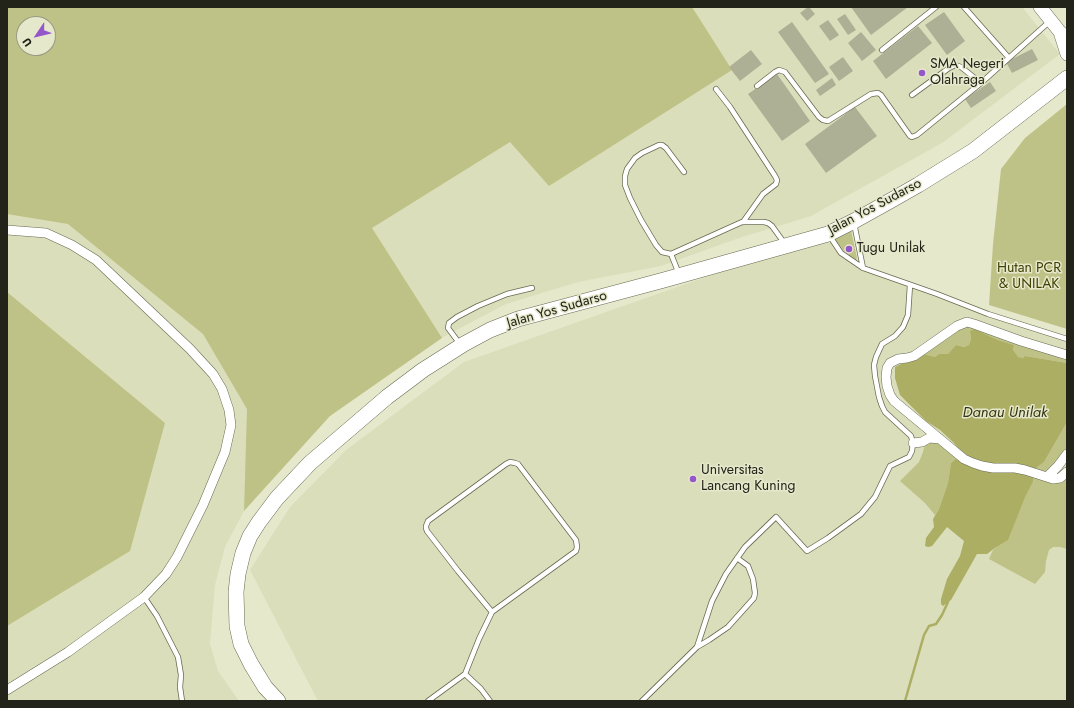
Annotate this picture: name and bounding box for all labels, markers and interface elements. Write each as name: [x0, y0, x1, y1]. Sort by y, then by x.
north arrow: [16, 16, 56, 56]
text: U: [18, 35, 36, 50]
place label: SMA Negeri Olahraga: [930, 57, 1004, 90]
marker: SMA Negeri Olahraga: [917, 68, 927, 78]
street label: Jalan Yos Sudarso: [825, 175, 925, 239]
place label: Tugu Unilak: [857, 241, 925, 257]
marker: Tugu Unilak: [844, 244, 854, 254]
park label: Hutan PCR & UNILAK: [997, 261, 1061, 294]
street label: Jalan Yos Sudarso: [505, 288, 609, 332]
water label: Danau Unilak: [963, 404, 1047, 422]
place label: Universitas Lancang Kuning: [701, 463, 795, 496]
marker: Universitas Lancang Kuning: [688, 474, 698, 484]

